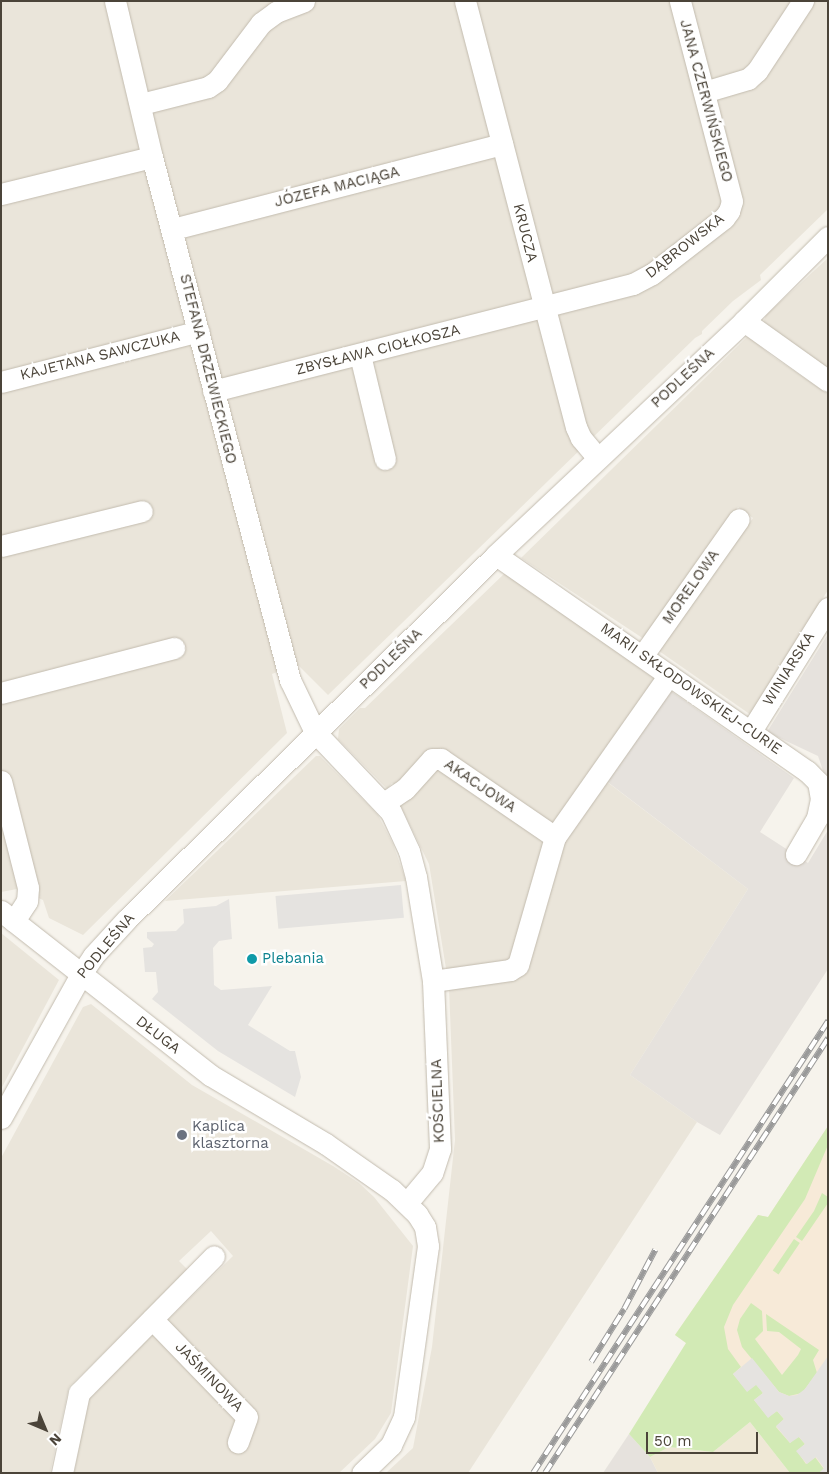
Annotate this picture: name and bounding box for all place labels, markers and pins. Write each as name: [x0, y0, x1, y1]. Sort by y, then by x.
place label: Plebania: [262, 950, 324, 968]
marker: Plebania: [246, 953, 258, 965]
place label: Kaplica klasztorna: [192, 1117, 269, 1152]
marker: Kaplica klasztorna: [176, 1129, 188, 1141]

